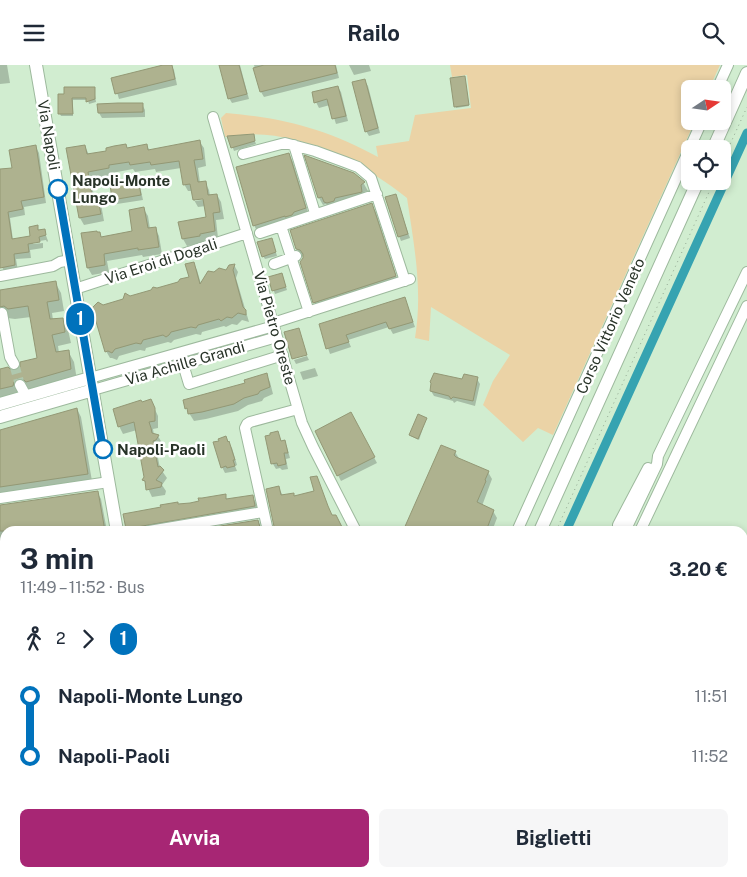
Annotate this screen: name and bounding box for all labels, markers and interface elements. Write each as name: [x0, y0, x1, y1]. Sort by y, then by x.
icon: menu: [20, 19, 48, 47]
icon: search: [699, 19, 727, 47]
text: Railo: [347, 20, 400, 46]
north arrow: [681, 80, 731, 130]
map controls: [681, 80, 731, 190]
street label: Via Napoli: [34, 99, 64, 171]
button: locate: [681, 140, 731, 190]
place label: Napoli-Monte Lungo: [72, 172, 170, 206]
marker: Napoli-Monte Lungo: [48, 179, 68, 199]
street label: Via Eroi di Dogali: [103, 235, 219, 287]
street label: Corso Vittorio Veneto: [572, 255, 648, 397]
street label: Via Pietro Oreste: [251, 269, 299, 387]
line badge: 1: [64, 303, 96, 335]
text: 1: [76, 308, 84, 329]
street label: Via Achille Grandi: [123, 338, 247, 388]
marker: Napoli-Paoli: [93, 439, 113, 459]
place label: Napoli-Paoli: [117, 441, 205, 458]
text: 3 min: [20, 542, 94, 575]
text: 3.20 €: [669, 558, 728, 580]
text: 11:49 – 11:52 · Bus: [20, 578, 145, 597]
icon: walk: [20, 625, 48, 653]
icon: forward: [74, 625, 102, 653]
text: 1: [120, 628, 127, 649]
text: 2: [56, 629, 66, 648]
text: Napoli-Monte Lungo: [58, 685, 243, 707]
text: 11:51: [695, 687, 728, 706]
text: Napoli-Paoli: [58, 745, 170, 767]
text: 11:52: [692, 747, 728, 766]
button: Avvia: [20, 809, 369, 867]
button: Biglietti: [379, 809, 728, 867]

